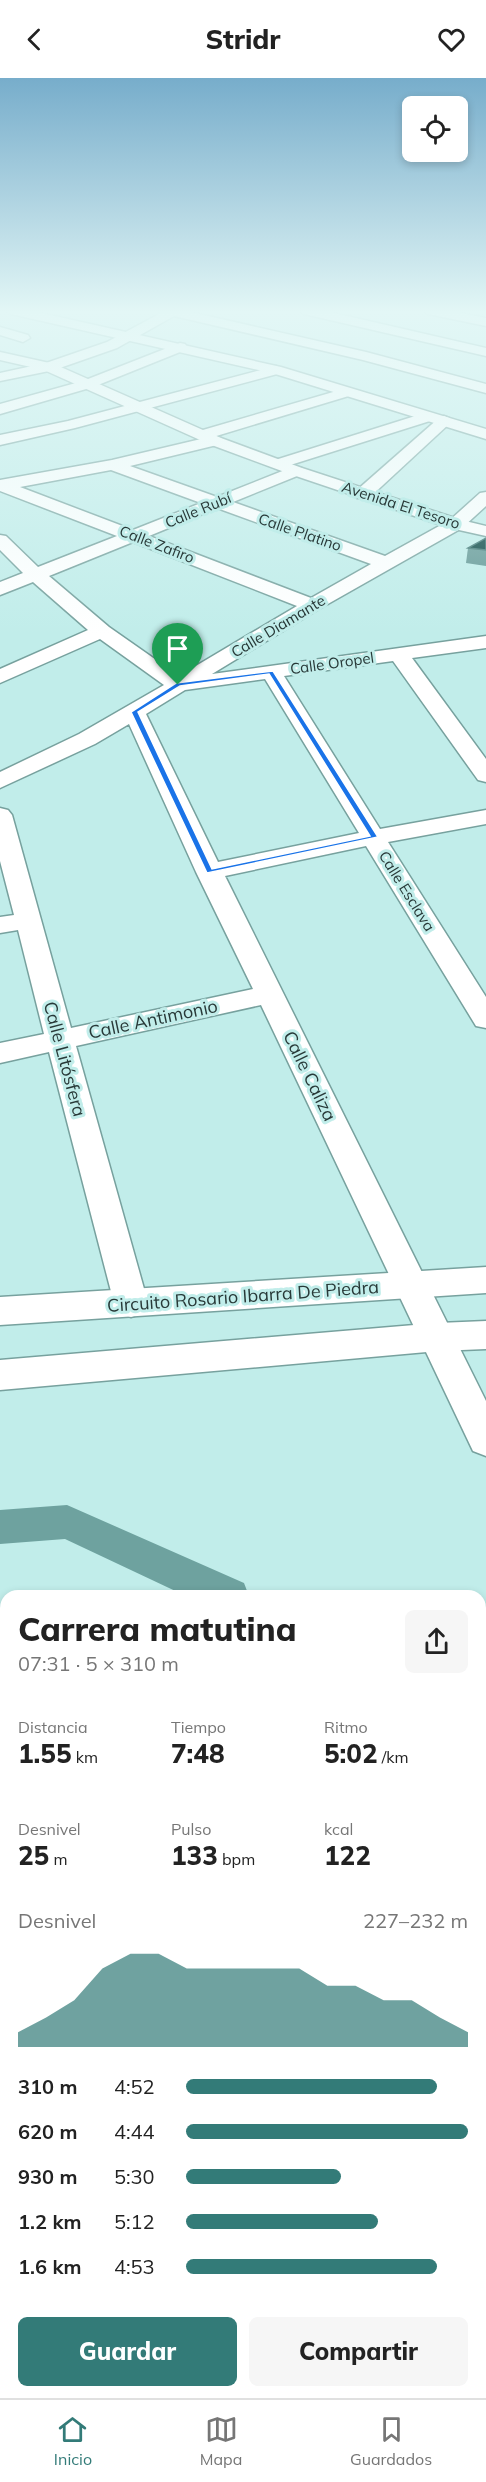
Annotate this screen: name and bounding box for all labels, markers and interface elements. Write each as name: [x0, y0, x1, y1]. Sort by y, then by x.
text: Stridr: [206, 22, 280, 56]
icon: back: [18, 23, 51, 56]
icon: heart: [435, 23, 468, 56]
map controls: [402, 96, 468, 162]
button: locate: [402, 96, 468, 162]
street label: Avenida El Tesoro: [339, 477, 463, 533]
street label: Calle Rubí: [162, 488, 235, 532]
street label: Calle Platino: [256, 509, 344, 555]
street label: Calle Zafiro: [117, 521, 197, 567]
street label: Calle Diamante: [228, 590, 328, 662]
pin: [152, 623, 203, 685]
icon: arrive: [161, 632, 194, 665]
street label: Calle Oropel: [289, 648, 375, 678]
street label: Calle Esclava: [375, 847, 439, 935]
street label: Calle Antimonio: [86, 994, 220, 1044]
street label: Calle Litósfera: [39, 999, 91, 1119]
street label: Calle Caliza: [278, 1027, 342, 1125]
street label: Circuito Rosario Ibarra De Piedra: [106, 1275, 380, 1317]
text: Carrera matutina: [18, 1608, 297, 1649]
button: share: [405, 1610, 468, 1673]
text: 07:31 · 5 × 310 m: [18, 1651, 179, 1676]
text: Distancia: [18, 1717, 88, 1737]
text: Tiempo: [171, 1717, 226, 1737]
text: Ritmo: [324, 1717, 368, 1737]
text: 1.55: [18, 1737, 72, 1770]
text: 7:48: [171, 1737, 225, 1770]
text: 5:02: [324, 1737, 378, 1770]
text: km: [72, 1747, 98, 1767]
text: /km: [378, 1747, 409, 1767]
text: Desnivel: [18, 1819, 81, 1839]
text: Pulso: [171, 1819, 211, 1839]
text: kcal: [324, 1819, 353, 1839]
text: 25: [18, 1839, 49, 1872]
text: 133: [171, 1839, 218, 1872]
text: 122: [324, 1839, 371, 1872]
text: m: [49, 1849, 67, 1869]
text: bpm: [218, 1849, 255, 1869]
text: Desnivel: [18, 1908, 96, 1933]
text: 227–232 m: [363, 1908, 468, 1933]
text: 310 m: [18, 2074, 77, 2099]
text: 4:52: [114, 2074, 155, 2099]
text: 620 m: [18, 2119, 77, 2144]
text: 4:44: [114, 2119, 155, 2144]
text: 930 m: [18, 2164, 77, 2189]
text: 5:30: [114, 2164, 155, 2189]
text: 1.2 km: [18, 2209, 81, 2234]
text: 5:12: [114, 2209, 155, 2234]
text: 1.6 km: [18, 2254, 81, 2279]
text: 4:53: [114, 2254, 155, 2279]
button: Guardar: [18, 2317, 237, 2386]
button: Compartir: [249, 2317, 468, 2386]
tab: Inicio: [54, 2413, 92, 2469]
tab: Mapa: [200, 2413, 242, 2469]
tab: Guardados: [350, 2413, 432, 2469]

